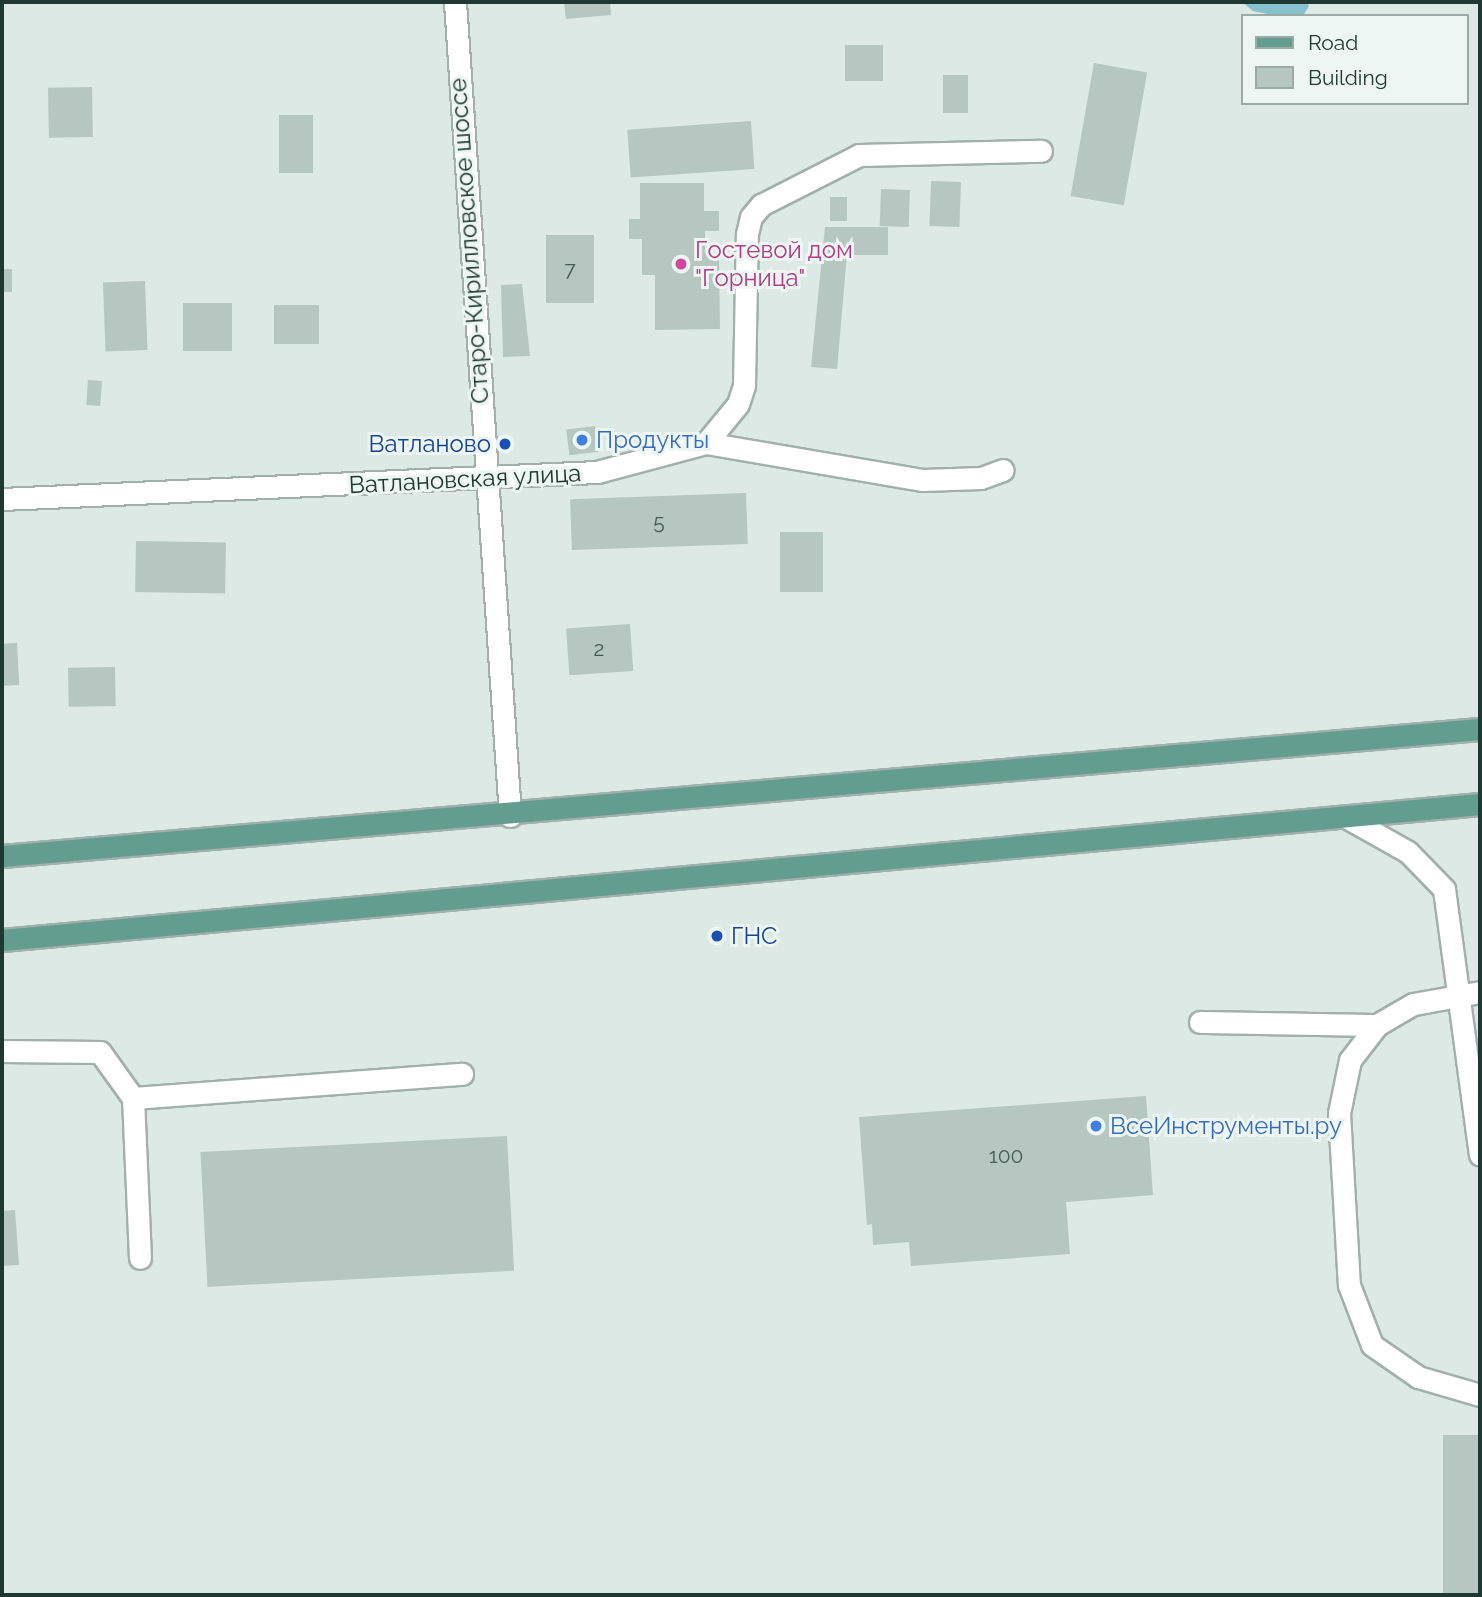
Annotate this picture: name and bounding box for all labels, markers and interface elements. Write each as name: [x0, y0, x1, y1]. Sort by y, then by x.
legend: [1240, 14, 1468, 105]
text: Road: [1308, 30, 1358, 55]
text: Building: [1308, 65, 1388, 90]
street label: Старо-Кирилловское шоссе: [443, 77, 495, 405]
place label: Гостевой дом "Горница": [695, 236, 853, 292]
house number: 7: [564, 256, 576, 282]
marker: Гостевой дом "Горница": [673, 256, 689, 272]
place label: Продукты: [596, 426, 709, 454]
place label: Ватланово: [369, 430, 491, 458]
marker: Продукты: [574, 432, 590, 448]
marker: Ватланово: [497, 436, 513, 452]
street label: Ватлановская улица: [348, 459, 582, 499]
house number: 5: [653, 509, 665, 535]
house number: 2: [594, 636, 604, 662]
place label: ГНС: [731, 922, 778, 950]
marker: ГНС: [709, 928, 725, 944]
place label: ВсеИнструменты.ру: [1110, 1112, 1342, 1140]
marker: ВсеИнструменты.ру: [1088, 1118, 1104, 1134]
house number: 100: [989, 1143, 1023, 1169]

